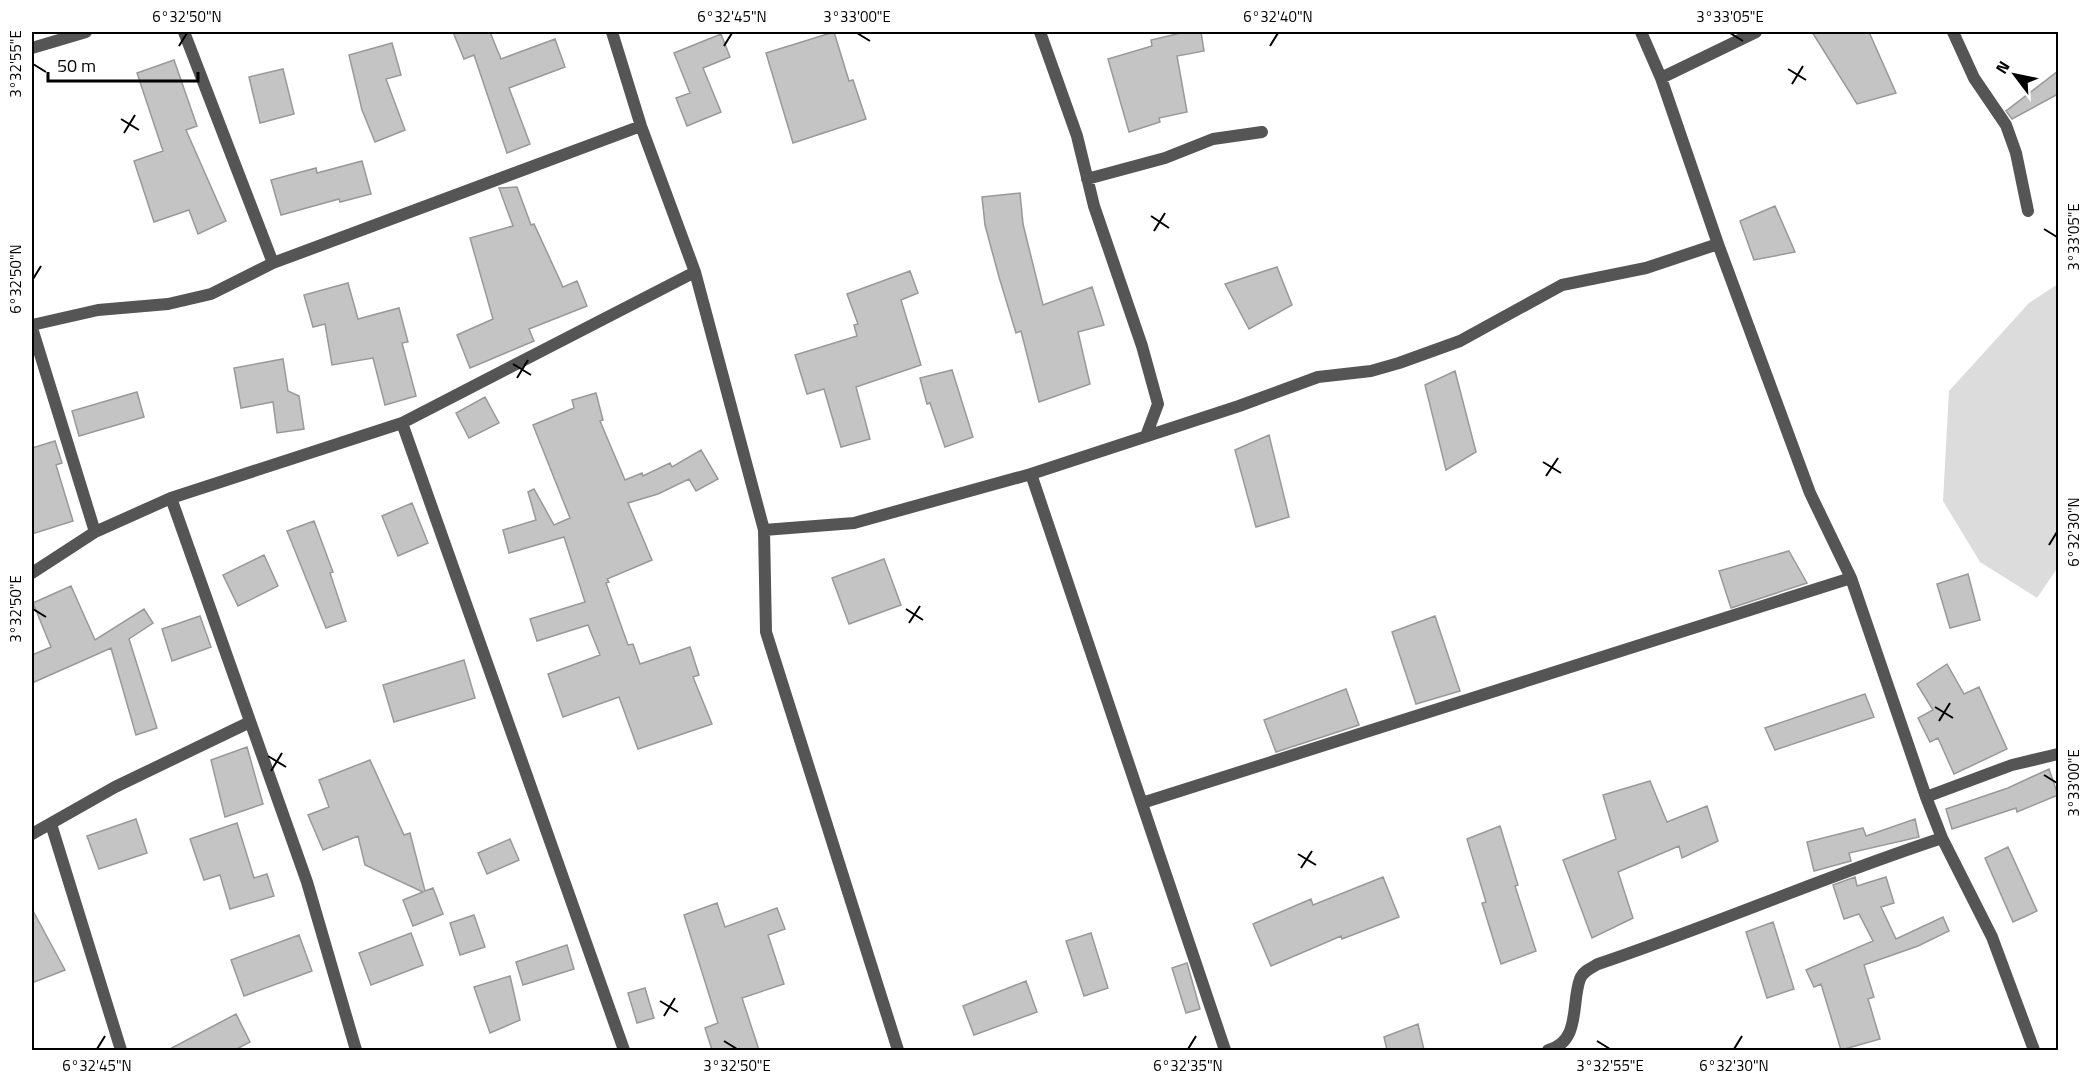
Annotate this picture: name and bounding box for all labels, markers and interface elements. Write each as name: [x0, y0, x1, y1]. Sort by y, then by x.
text: 6°32'50"N: [152, 5, 222, 28]
text: 6°32'45"N: [697, 5, 767, 28]
text: 3°33'00"E: [823, 5, 891, 28]
text: 6°32'40"N: [1243, 5, 1313, 28]
text: 3°33'05"E: [1696, 5, 1764, 28]
text: 3°32'55"E: [4, 30, 27, 98]
scale bar: [48, 45, 198, 83]
north arrow: [1985, 45, 2045, 105]
text: 50 m: [57, 52, 96, 79]
text: N: [1989, 56, 2015, 78]
text: 3°33'05"E: [2062, 203, 2085, 271]
text: 6°32'50"N: [4, 244, 27, 314]
text: 6°32'30"N: [2062, 497, 2085, 567]
text: 3°32'50"E: [4, 575, 27, 643]
text: 3°33'00"E: [2062, 749, 2085, 817]
text: 6°32'45"N: [62, 1054, 132, 1077]
text: 3°32'50"E: [703, 1054, 771, 1077]
text: 6°32'35"N: [1153, 1054, 1223, 1077]
text: 3°32'55"E: [1576, 1054, 1644, 1077]
text: 6°32'30"N: [1699, 1054, 1769, 1077]

